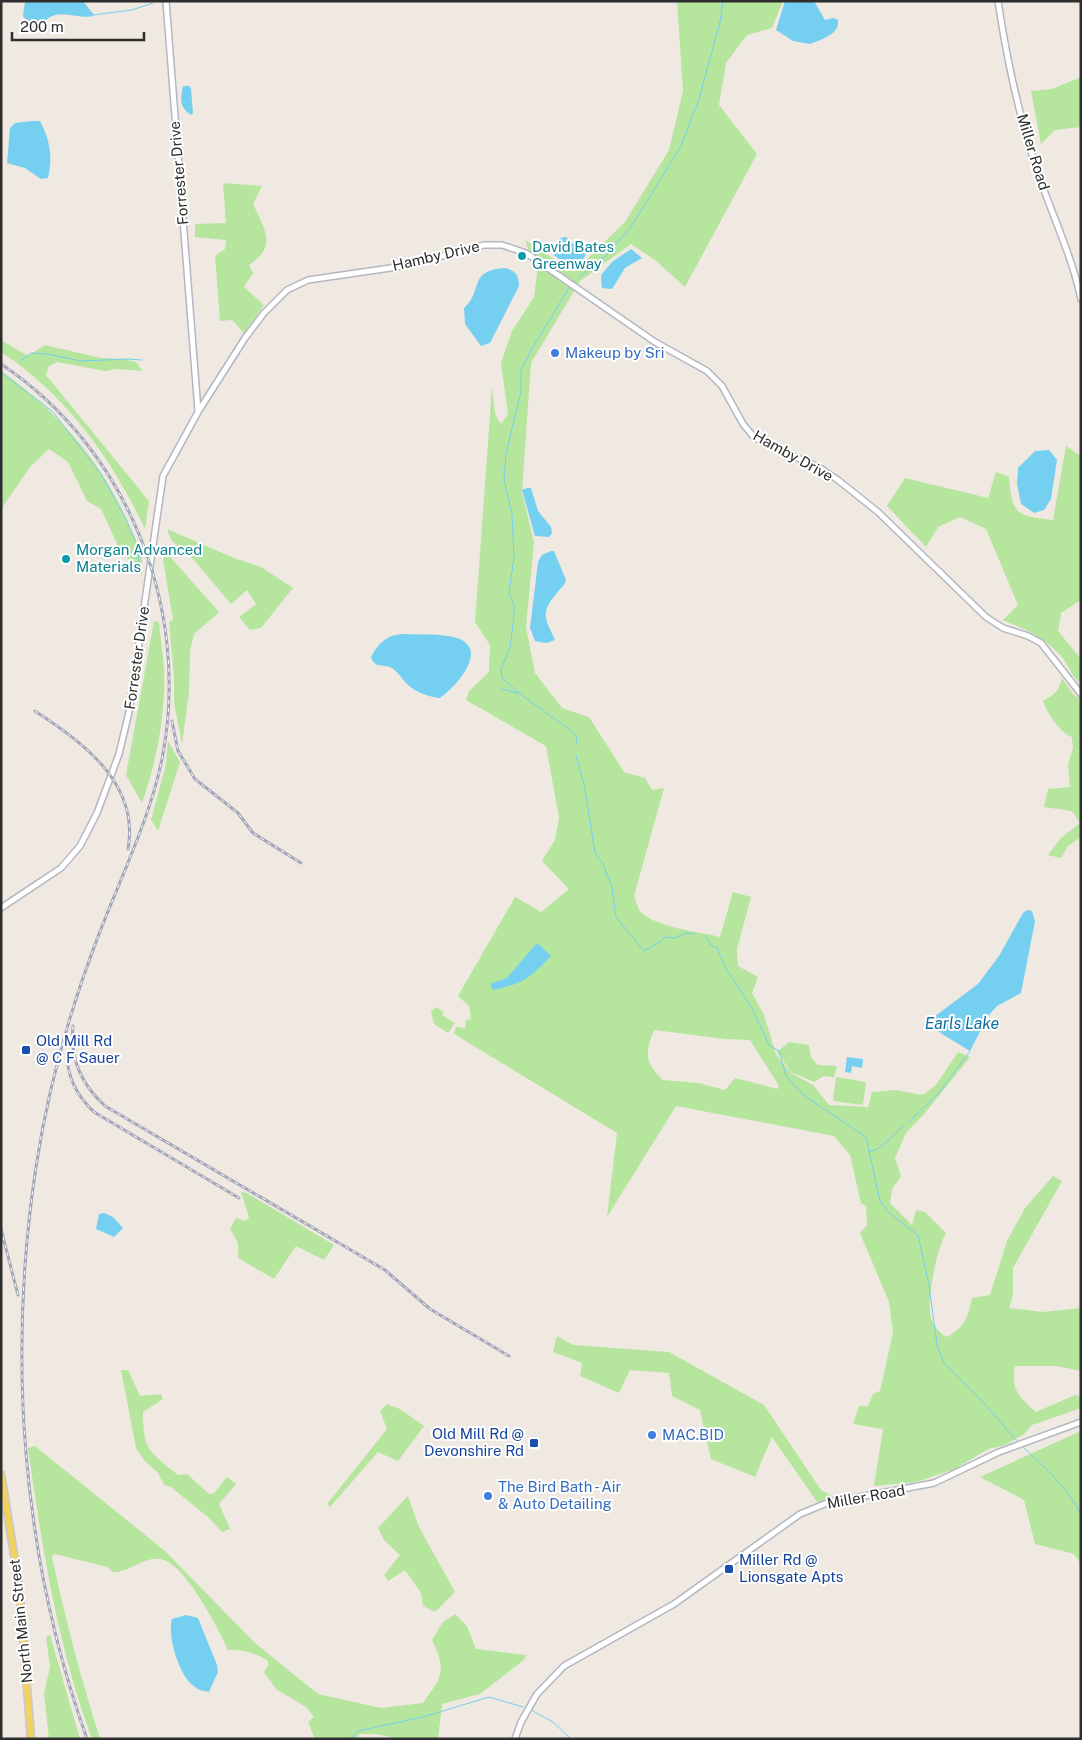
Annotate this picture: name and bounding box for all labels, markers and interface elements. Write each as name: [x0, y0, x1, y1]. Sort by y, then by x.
scale bar: [12, 10, 145, 42]
text: 200 m: [20, 18, 64, 35]
street label: Miller Road: [1014, 112, 1053, 192]
street label: Forrester Drive: [165, 120, 192, 226]
street label: Hamby Drive: [391, 237, 481, 274]
place label: David Bates Greenway: [532, 238, 614, 272]
marker: David Bates Greenway: [516, 250, 528, 262]
place label: Makeup by Sri: [565, 344, 664, 361]
marker: Makeup by Sri: [549, 347, 561, 359]
street label: Hamby Drive: [750, 427, 836, 485]
place label: Morgan Advanced Materials: [76, 541, 202, 575]
marker: Morgan Advanced Materials: [60, 553, 72, 565]
street label: Forrester Drive: [121, 605, 152, 711]
water label: Earls Lake: [925, 1014, 999, 1033]
place label: Old Mill Rd @ C F Sauer: [36, 1032, 120, 1066]
marker: Old Mill Rd @ C F Sauer: [20, 1044, 32, 1056]
place label: Old Mill Rd @ Devonshire Rd: [424, 1425, 524, 1459]
place label: MAC.BID: [662, 1426, 724, 1443]
marker: MAC.BID: [646, 1429, 658, 1441]
marker: Old Mill Rd @ Devonshire Rd: [528, 1437, 540, 1449]
place label: The Bird Bath - Air & Auto Detailing: [498, 1478, 622, 1512]
street label: Miller Road: [825, 1481, 906, 1512]
marker: The Bird Bath - Air & Auto Detailing: [482, 1490, 494, 1502]
place label: Miller Rd @ Lionsgate Apts: [739, 1551, 843, 1585]
street label: North Main Street: [6, 1558, 35, 1684]
marker: Miller Rd @ Lionsgate Apts: [723, 1563, 735, 1575]

